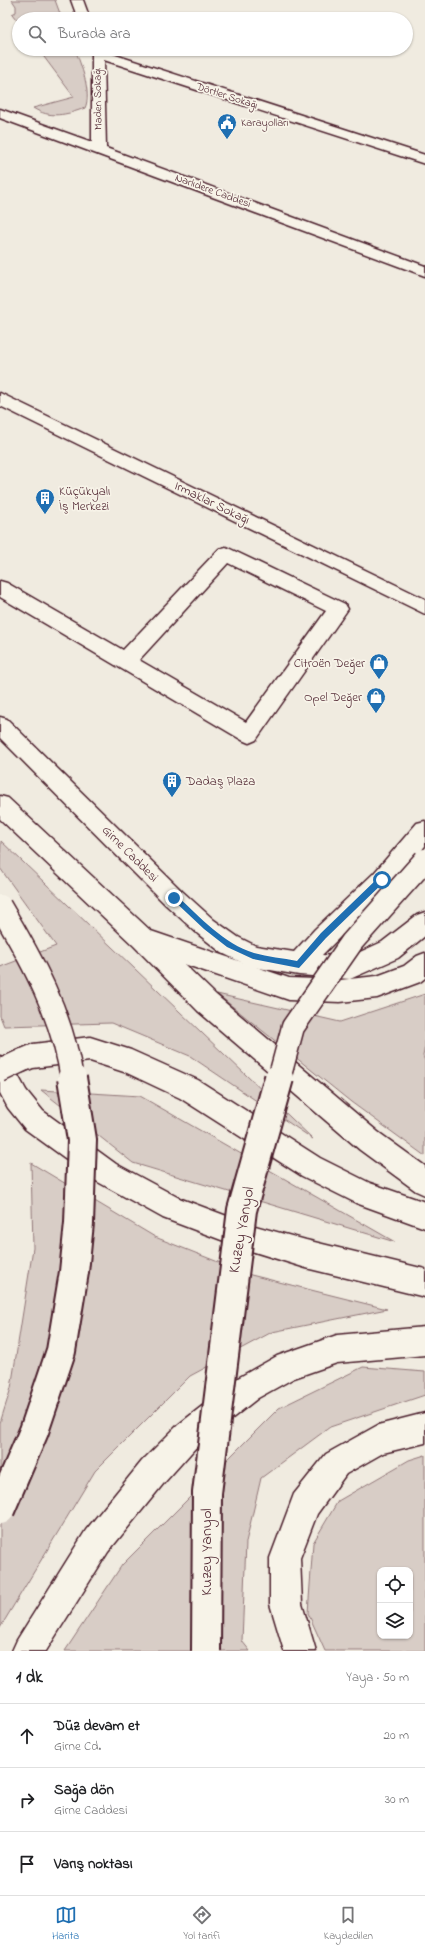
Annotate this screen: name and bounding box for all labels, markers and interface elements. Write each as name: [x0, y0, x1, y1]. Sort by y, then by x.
search box: [12, 12, 413, 56]
icon: search: [26, 23, 48, 45]
text: Burada ara: [58, 23, 131, 45]
street label: Maden Sokağı: [89, 68, 108, 130]
street label: Dörtler Sokağı: [193, 78, 260, 114]
public building icon: Karayolları: [216, 112, 238, 140]
place label: Karayolları: [241, 115, 289, 132]
street label: Narlıdere Caddesi: [173, 170, 253, 212]
street label: Irmaklar Sokağı: [171, 476, 253, 530]
place label: Küçükyalı İş Merkezi: [59, 482, 110, 516]
building icon: Küçükyalı İş Merkezi: [34, 487, 56, 515]
shop icon: Citroën Değer: [368, 652, 390, 680]
place label: Citroën Değer: [294, 654, 366, 674]
shop icon: Opel Değer: [365, 686, 387, 714]
place label: Opel Değer: [304, 688, 363, 708]
building icon: Dadaş Plaza: [161, 770, 183, 798]
place label: Dadaş Plaza: [185, 772, 255, 791]
street label: Girne Caddesi: [97, 821, 163, 887]
route start: [373, 871, 391, 889]
route end: [165, 889, 183, 907]
street label: Kuzey Yanyol: [223, 1185, 261, 1275]
street label: Kuzey Yanyol: [195, 1508, 219, 1596]
map controls: [377, 1567, 413, 1639]
button: locate: [377, 1567, 413, 1603]
button: layers: [377, 1603, 413, 1639]
text: 1 dk: [16, 1665, 43, 1690]
text: Yaya · 50 m: [346, 1668, 409, 1687]
text: Düz devam et: [54, 1715, 140, 1737]
icon: ahead: [16, 1725, 38, 1747]
text: 20 m: [384, 1726, 409, 1745]
text: Girne Cd.: [54, 1737, 101, 1756]
text: Sağa dön: [54, 1779, 114, 1801]
icon: right: [16, 1789, 38, 1811]
text: 30 m: [385, 1790, 409, 1809]
text: Girne Caddesi: [54, 1801, 128, 1820]
icon: arrive: [16, 1853, 38, 1875]
text: Varış noktası: [54, 1853, 133, 1875]
tab: Harita: [52, 1904, 79, 1944]
tab: Yol tarifi: [183, 1904, 220, 1944]
tab: Kaydedilen: [324, 1904, 373, 1944]

